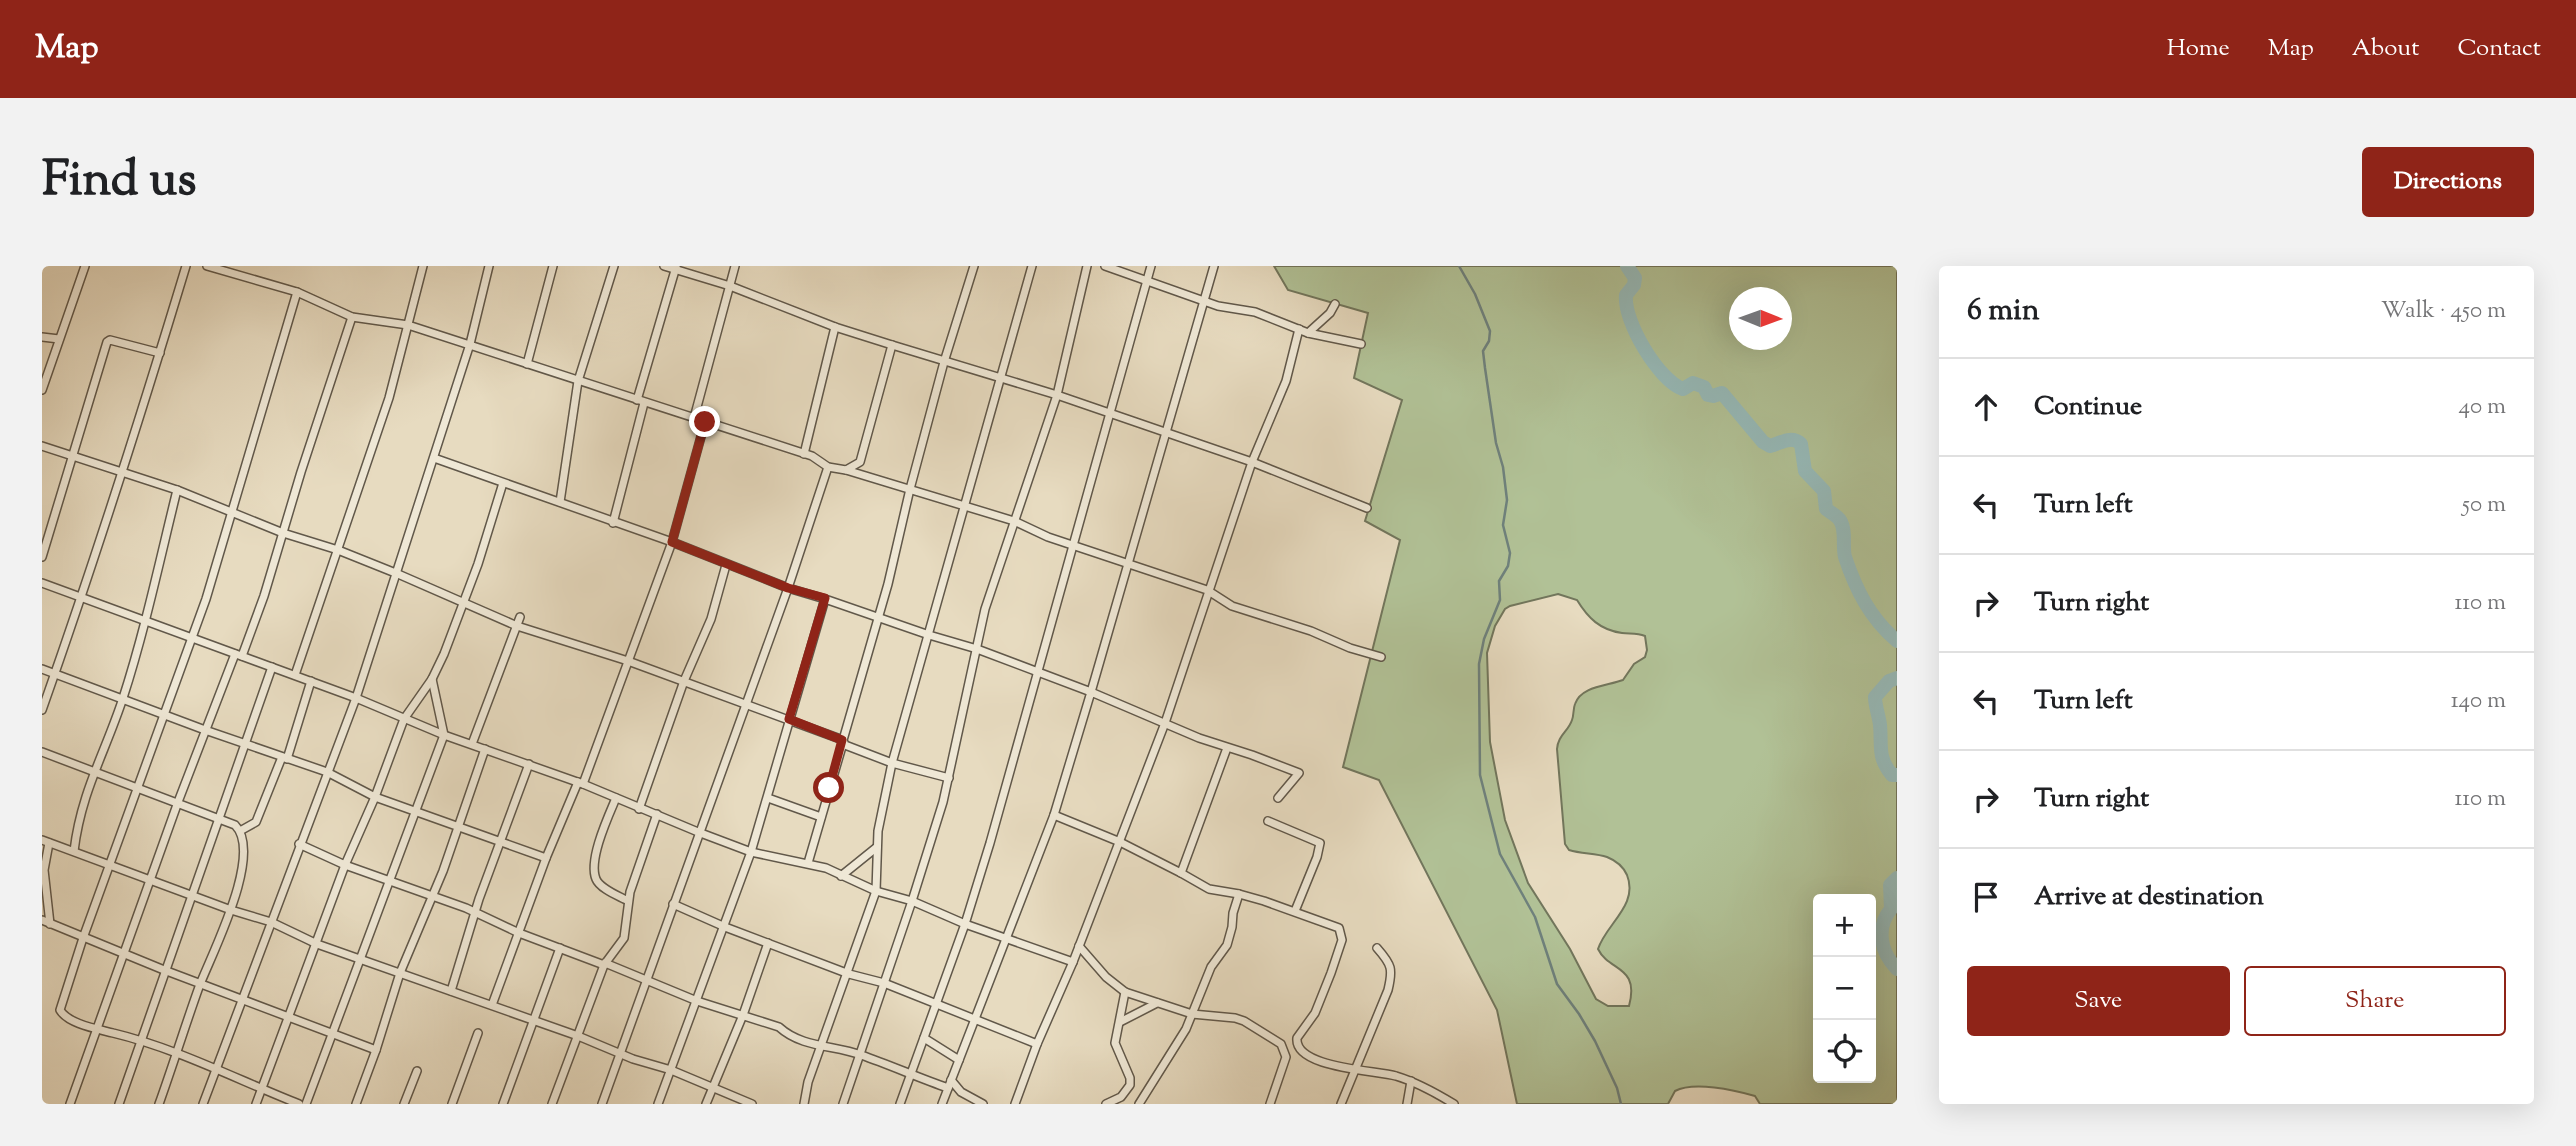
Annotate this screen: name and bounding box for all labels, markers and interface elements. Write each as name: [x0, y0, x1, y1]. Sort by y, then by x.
text: Map: [35, 25, 99, 73]
text: Home: [2167, 32, 2230, 66]
text: Map: [2268, 32, 2314, 66]
text: About: [2352, 32, 2419, 66]
text: Contact: [2457, 32, 2541, 66]
text: Find us: [42, 147, 196, 217]
button: Directions: [2362, 147, 2534, 217]
north arrow: [1729, 287, 1792, 350]
text: 6 min: [1967, 290, 2039, 333]
text: Walk · 450 m: [2381, 295, 2506, 328]
icon: ahead: [1967, 388, 2005, 426]
text: Continue: [2034, 389, 2142, 426]
text: 40 m: [2459, 391, 2506, 424]
route end: [689, 406, 720, 437]
icon: left: [1967, 486, 2005, 524]
text: Turn left: [2034, 487, 2133, 524]
text: 50 m: [2462, 489, 2506, 522]
icon: right: [1967, 584, 2005, 622]
text: Turn right: [2034, 585, 2149, 622]
text: 110 m: [2455, 587, 2506, 620]
icon: left: [1967, 682, 2005, 720]
text: Turn left: [2034, 683, 2133, 720]
text: 140 m: [2451, 685, 2506, 718]
route start: [813, 772, 844, 803]
icon: right: [1967, 780, 2005, 818]
text: Turn right: [2034, 781, 2149, 818]
text: 110 m: [2455, 783, 2506, 816]
icon: arrive: [1967, 878, 2005, 916]
text: Arrive at destination: [2034, 879, 2264, 916]
map controls: [1813, 894, 1876, 1083]
button: +: [1813, 894, 1876, 957]
button: −: [1813, 957, 1876, 1020]
button: Save: [1967, 966, 2230, 1036]
button: Share: [2244, 966, 2506, 1036]
button: locate: [1813, 1020, 1876, 1083]

